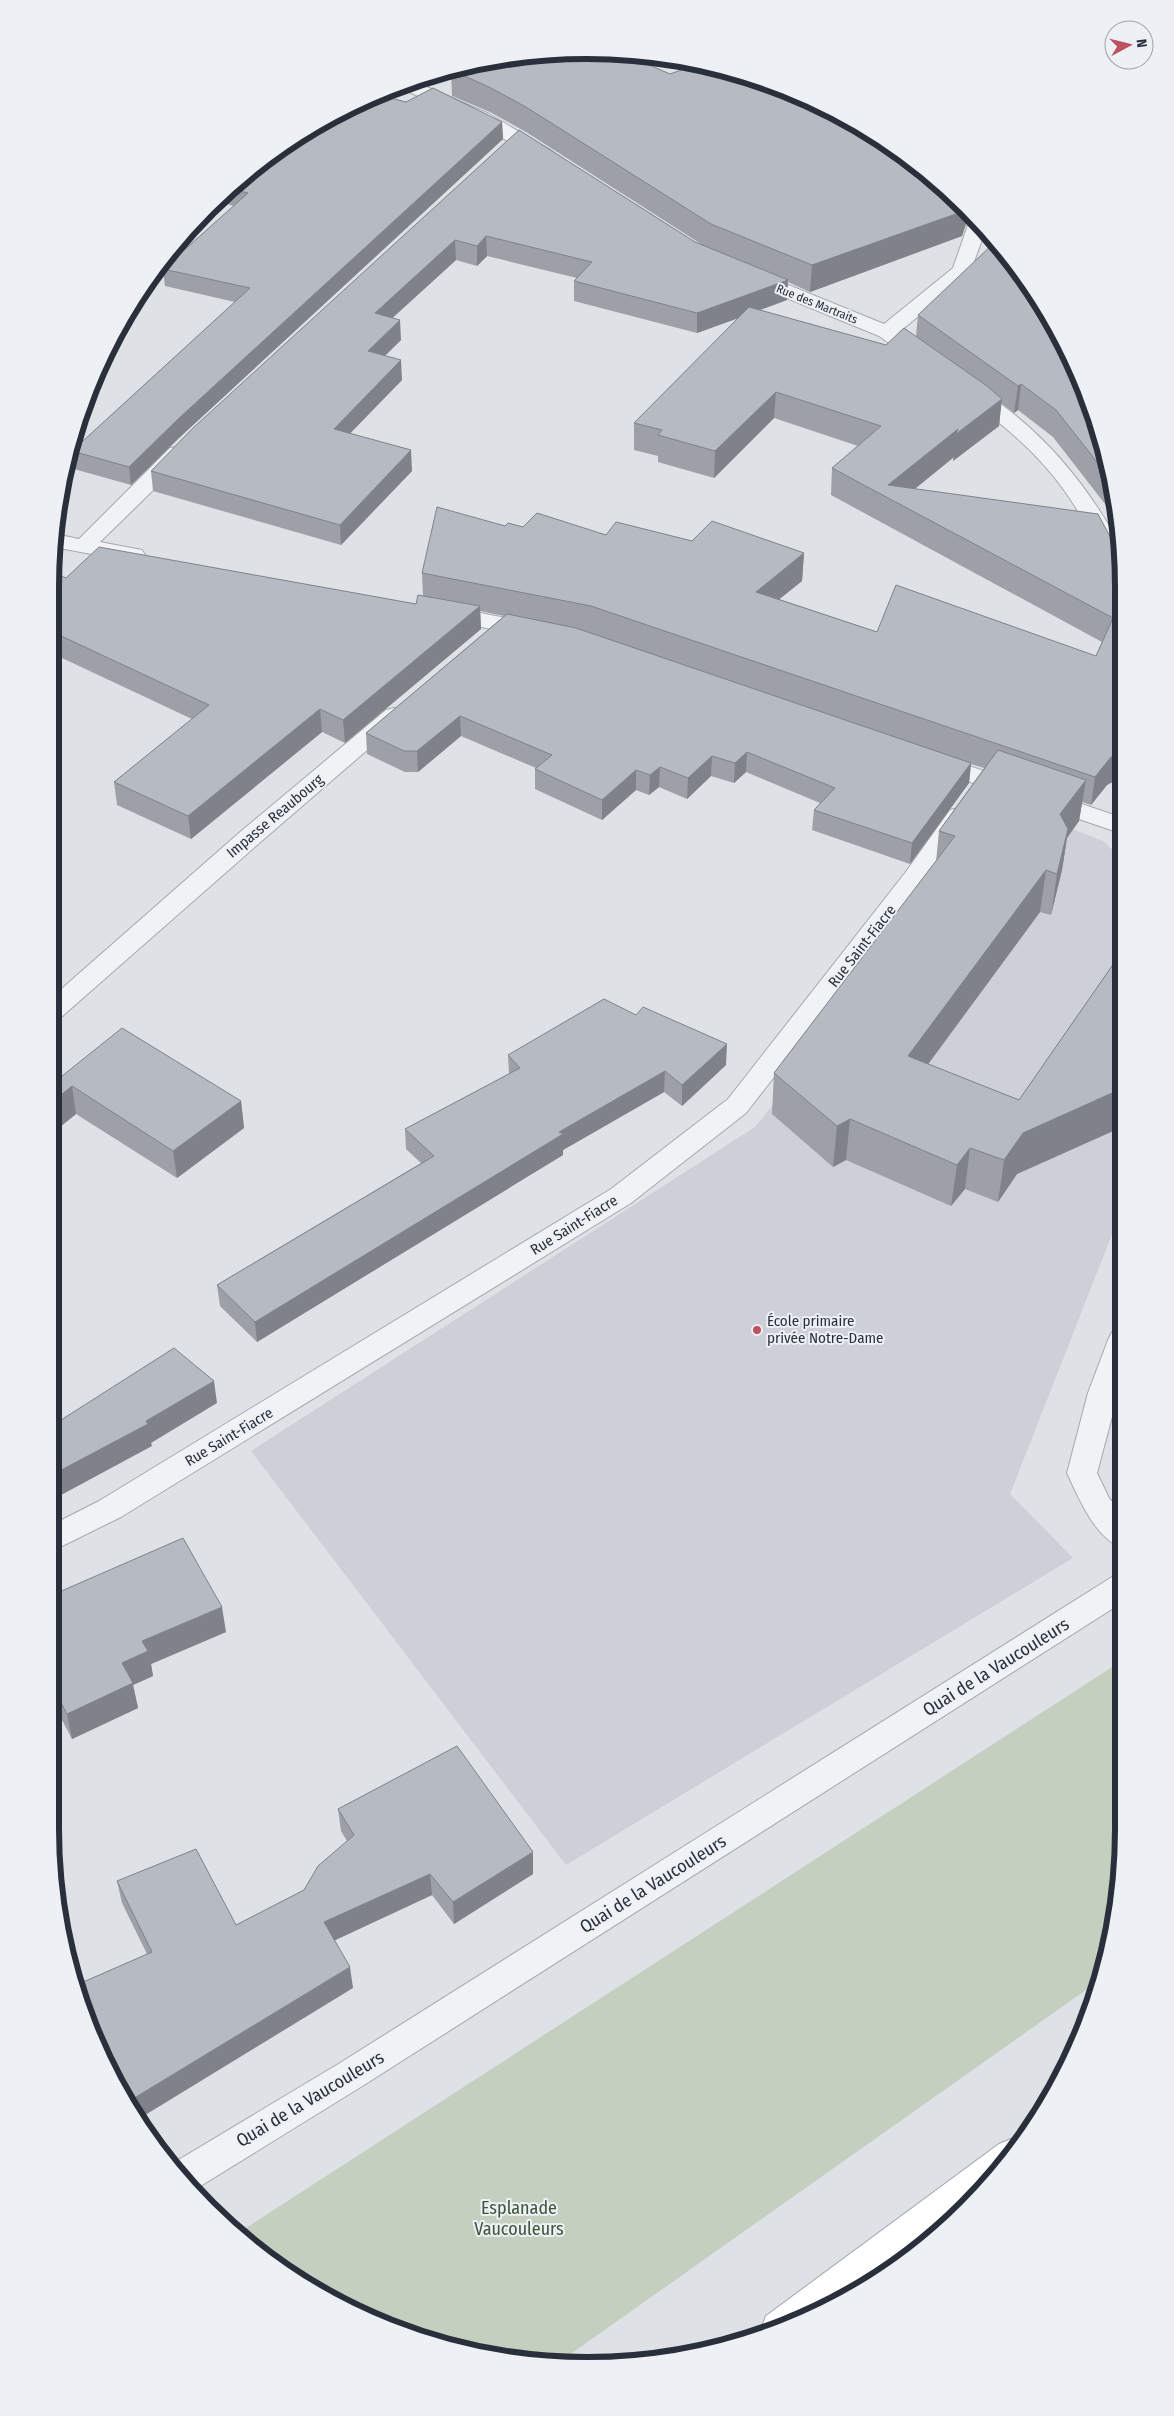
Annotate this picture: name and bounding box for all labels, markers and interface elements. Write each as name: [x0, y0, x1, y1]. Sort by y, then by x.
north arrow: [1104, 20, 1154, 70]
text: N: [1132, 38, 1150, 49]
street label: Rue des Martraits: [774, 281, 860, 327]
street label: Impasse Reaubourg: [223, 770, 327, 862]
street label: Rue Saint-Fiacre: [824, 901, 900, 991]
street label: Rue Saint-Fiacre: [527, 1191, 621, 1259]
place label: École primaire privée Notre-Dame: [767, 1312, 883, 1347]
marker: École primaire privée Notre-Dame: [751, 1324, 763, 1336]
street label: Rue Saint-Fiacre: [182, 1404, 276, 1470]
street label: Quai de la Vaucouleurs: [919, 1613, 1073, 1721]
street label: Quai de la Vaucouleurs: [576, 1830, 730, 1938]
street label: Quai de la Vaucouleurs: [232, 2046, 388, 2152]
park label: Esplanade Vaucouleurs: [474, 2197, 564, 2240]

